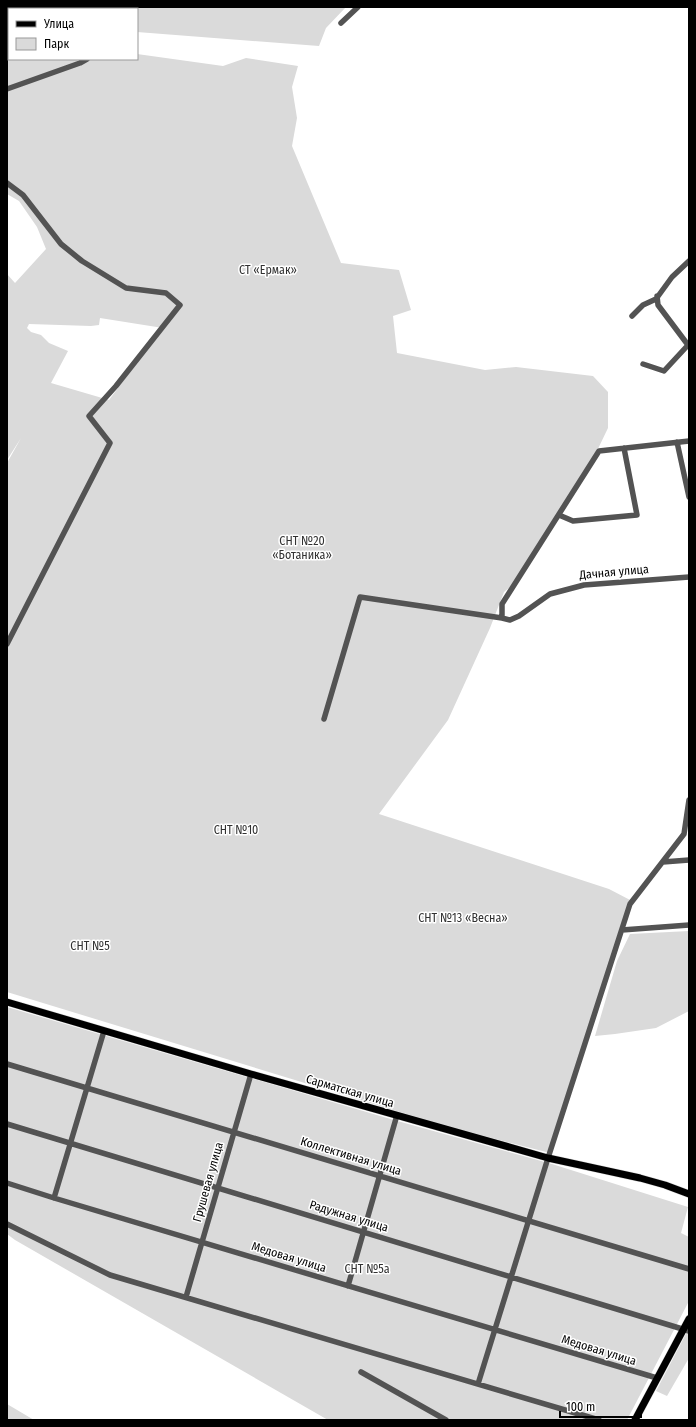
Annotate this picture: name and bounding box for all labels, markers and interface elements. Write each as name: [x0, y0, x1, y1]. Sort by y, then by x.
legend: [8, 8, 138, 60]
text: Улица: [43, 17, 74, 31]
text: Парк: [44, 37, 70, 51]
park label: СТ «Ермак»: [239, 263, 297, 277]
park label: СНТ №20 «Ботаника»: [272, 534, 332, 562]
street label: Дачная улица: [578, 562, 649, 582]
park label: СНТ №10: [214, 823, 258, 837]
park label: СНТ №13 «Весна»: [418, 911, 508, 925]
park label: СНТ №5: [70, 939, 110, 953]
street label: Сарматская улица: [304, 1072, 396, 1110]
street label: Коллективная улица: [299, 1134, 403, 1178]
street label: Грушевая улица: [190, 1140, 226, 1224]
street label: Радужная улица: [308, 1197, 390, 1235]
street label: Медовая улица: [250, 1239, 328, 1275]
park label: СНТ №5а: [344, 1262, 390, 1276]
street label: Медовая улица: [560, 1332, 638, 1368]
scale bar: [560, 1393, 641, 1419]
text: 100 m: [566, 1400, 595, 1414]

